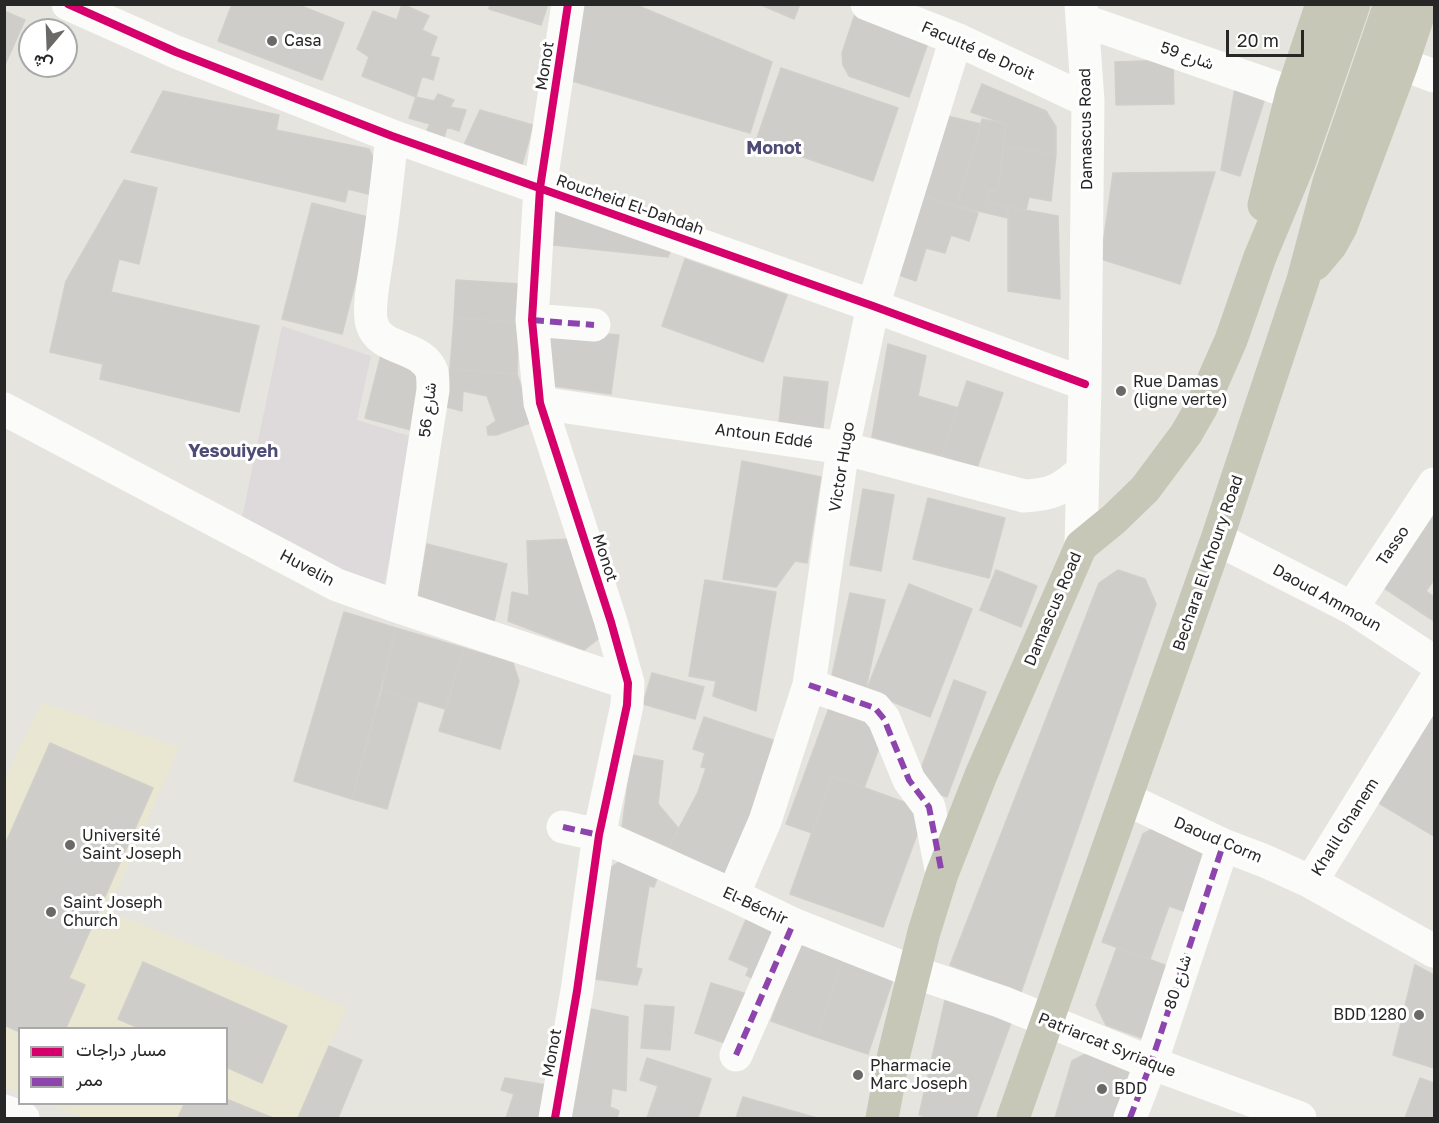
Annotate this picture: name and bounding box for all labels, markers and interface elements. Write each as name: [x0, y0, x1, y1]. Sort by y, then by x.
street label: Faculté de Droit: [918, 17, 1038, 85]
north arrow: [18, 18, 78, 78]
scale bar: [1229, 18, 1307, 56]
text: 20 m: [1237, 29, 1279, 51]
place label: Casa: [284, 31, 321, 51]
marker: Casa: [265, 34, 279, 48]
street label: شارع 59: [1158, 38, 1216, 74]
street label: Monot: [532, 40, 558, 92]
text: ش: [30, 51, 55, 76]
street label: Damascus Road: [1075, 68, 1097, 190]
district label: Monot: [746, 137, 802, 159]
street label: Roucheid El-Dahdah: [554, 171, 706, 239]
place label: Rue Damas (ligne verte): [1133, 372, 1228, 410]
street label: شارع 56: [415, 381, 441, 439]
marker: Rue Damas (ligne verte): [1114, 384, 1128, 398]
street label: Antoun Eddé: [714, 420, 814, 452]
street label: Victor Hugo: [825, 420, 859, 514]
district label: Yesouiyeh: [188, 440, 278, 462]
street label: Bechara El Khoury Road: [1169, 473, 1247, 653]
street label: Tasso: [1373, 522, 1413, 570]
street label: Monot: [588, 532, 622, 584]
street label: Huvelin: [276, 546, 338, 590]
street label: Damascus Road: [1020, 549, 1086, 669]
street label: Daoud Ammoun: [1269, 560, 1385, 636]
street label: Khalil Ghanem: [1307, 774, 1383, 880]
street label: Daoud Corm: [1171, 813, 1265, 867]
place label: Université Saint Joseph: [82, 826, 182, 864]
marker: Université Saint Joseph: [63, 838, 77, 852]
street label: El-Béchir: [719, 883, 791, 929]
place label: Saint Joseph Church: [63, 893, 163, 931]
marker: Saint Joseph Church: [44, 905, 58, 919]
street label: شارع 80: [1160, 952, 1196, 1012]
place label: BDD 1280: [1333, 1005, 1407, 1025]
marker: BDD 1280: [1412, 1008, 1426, 1022]
street label: Patriarcat Syriaque: [1035, 1009, 1179, 1081]
legend: [18, 1027, 228, 1105]
street label: Monot: [538, 1027, 566, 1079]
text: مسار دراجات: [76, 1038, 166, 1060]
place label: Pharmacie Marc Joseph: [870, 1056, 968, 1094]
text: ممر: [76, 1068, 103, 1090]
marker: Pharmacie Marc Joseph: [851, 1068, 865, 1082]
place label: BDD: [1114, 1079, 1147, 1099]
marker: BDD: [1095, 1082, 1109, 1096]

